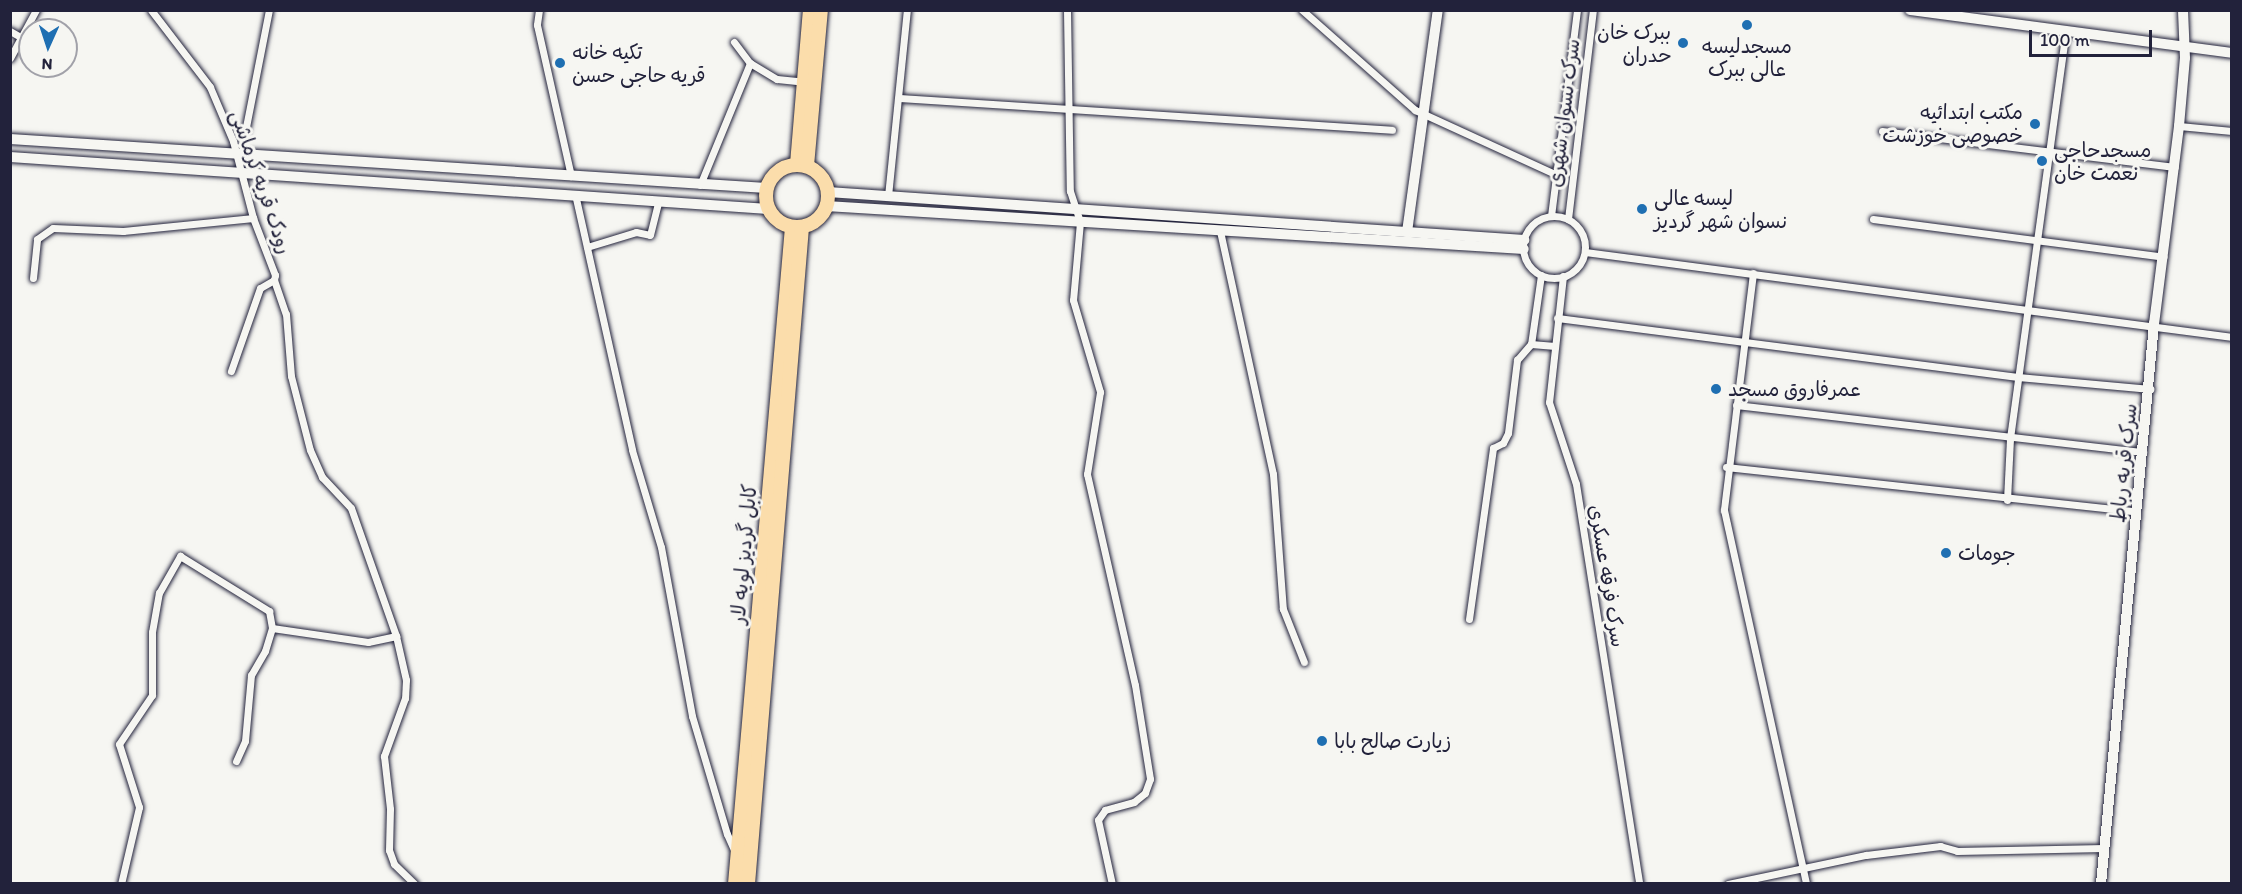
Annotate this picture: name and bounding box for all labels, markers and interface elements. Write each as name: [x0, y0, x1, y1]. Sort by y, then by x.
north arrow: [18, 18, 78, 78]
marker: مسجدلیسه عالی ببرک: [1740, 18, 1754, 32]
scale bar: [2032, 18, 2155, 56]
place label: ببرک خان حدران: [1597, 20, 1671, 67]
text: 100 m: [2040, 29, 2090, 51]
place label: مسجدلیسه عالی ببرک: [1702, 35, 1792, 82]
marker: ببرک خان حدران: [1676, 36, 1690, 50]
street label: سرک نسوان شهری: [1543, 37, 1585, 189]
place label: تکیه خانه قریه حاجی حسن: [572, 40, 705, 87]
text: N: [41, 55, 53, 74]
marker: تکیه خانه قریه حاجی حسن: [553, 56, 567, 70]
place label: مکتب ابتدائیه خصوصی خوزشت: [1882, 100, 2023, 147]
street label: رودک قریه کرماشی: [225, 107, 297, 257]
marker: مکتب ابتدائیه خصوصی خوزشت: [2028, 117, 2042, 131]
place label: مسجدحاجی نعمت خان: [2054, 138, 2151, 185]
marker: مسجدحاجی نعمت خان: [2035, 154, 2049, 168]
place label: لیسه عالی نسوان شهر گردیز: [1654, 186, 1788, 233]
marker: لیسه عالی نسوان شهر گردیز: [1635, 202, 1649, 216]
place label: عمرفاروق مسجد: [1728, 377, 1861, 401]
marker: عمرفاروق مسجد: [1709, 382, 1723, 396]
street label: سرک قریه رباط: [2106, 402, 2142, 524]
street label: کابل گردیز لویه لار: [726, 483, 762, 625]
street label: سرک فرقه عسکری: [1584, 503, 1630, 649]
place label: جومات: [1958, 541, 2016, 565]
marker: جومات: [1939, 546, 1953, 560]
place label: زیارت صالح بابا: [1334, 729, 1451, 753]
marker: زیارت صالح بابا: [1315, 734, 1329, 748]

